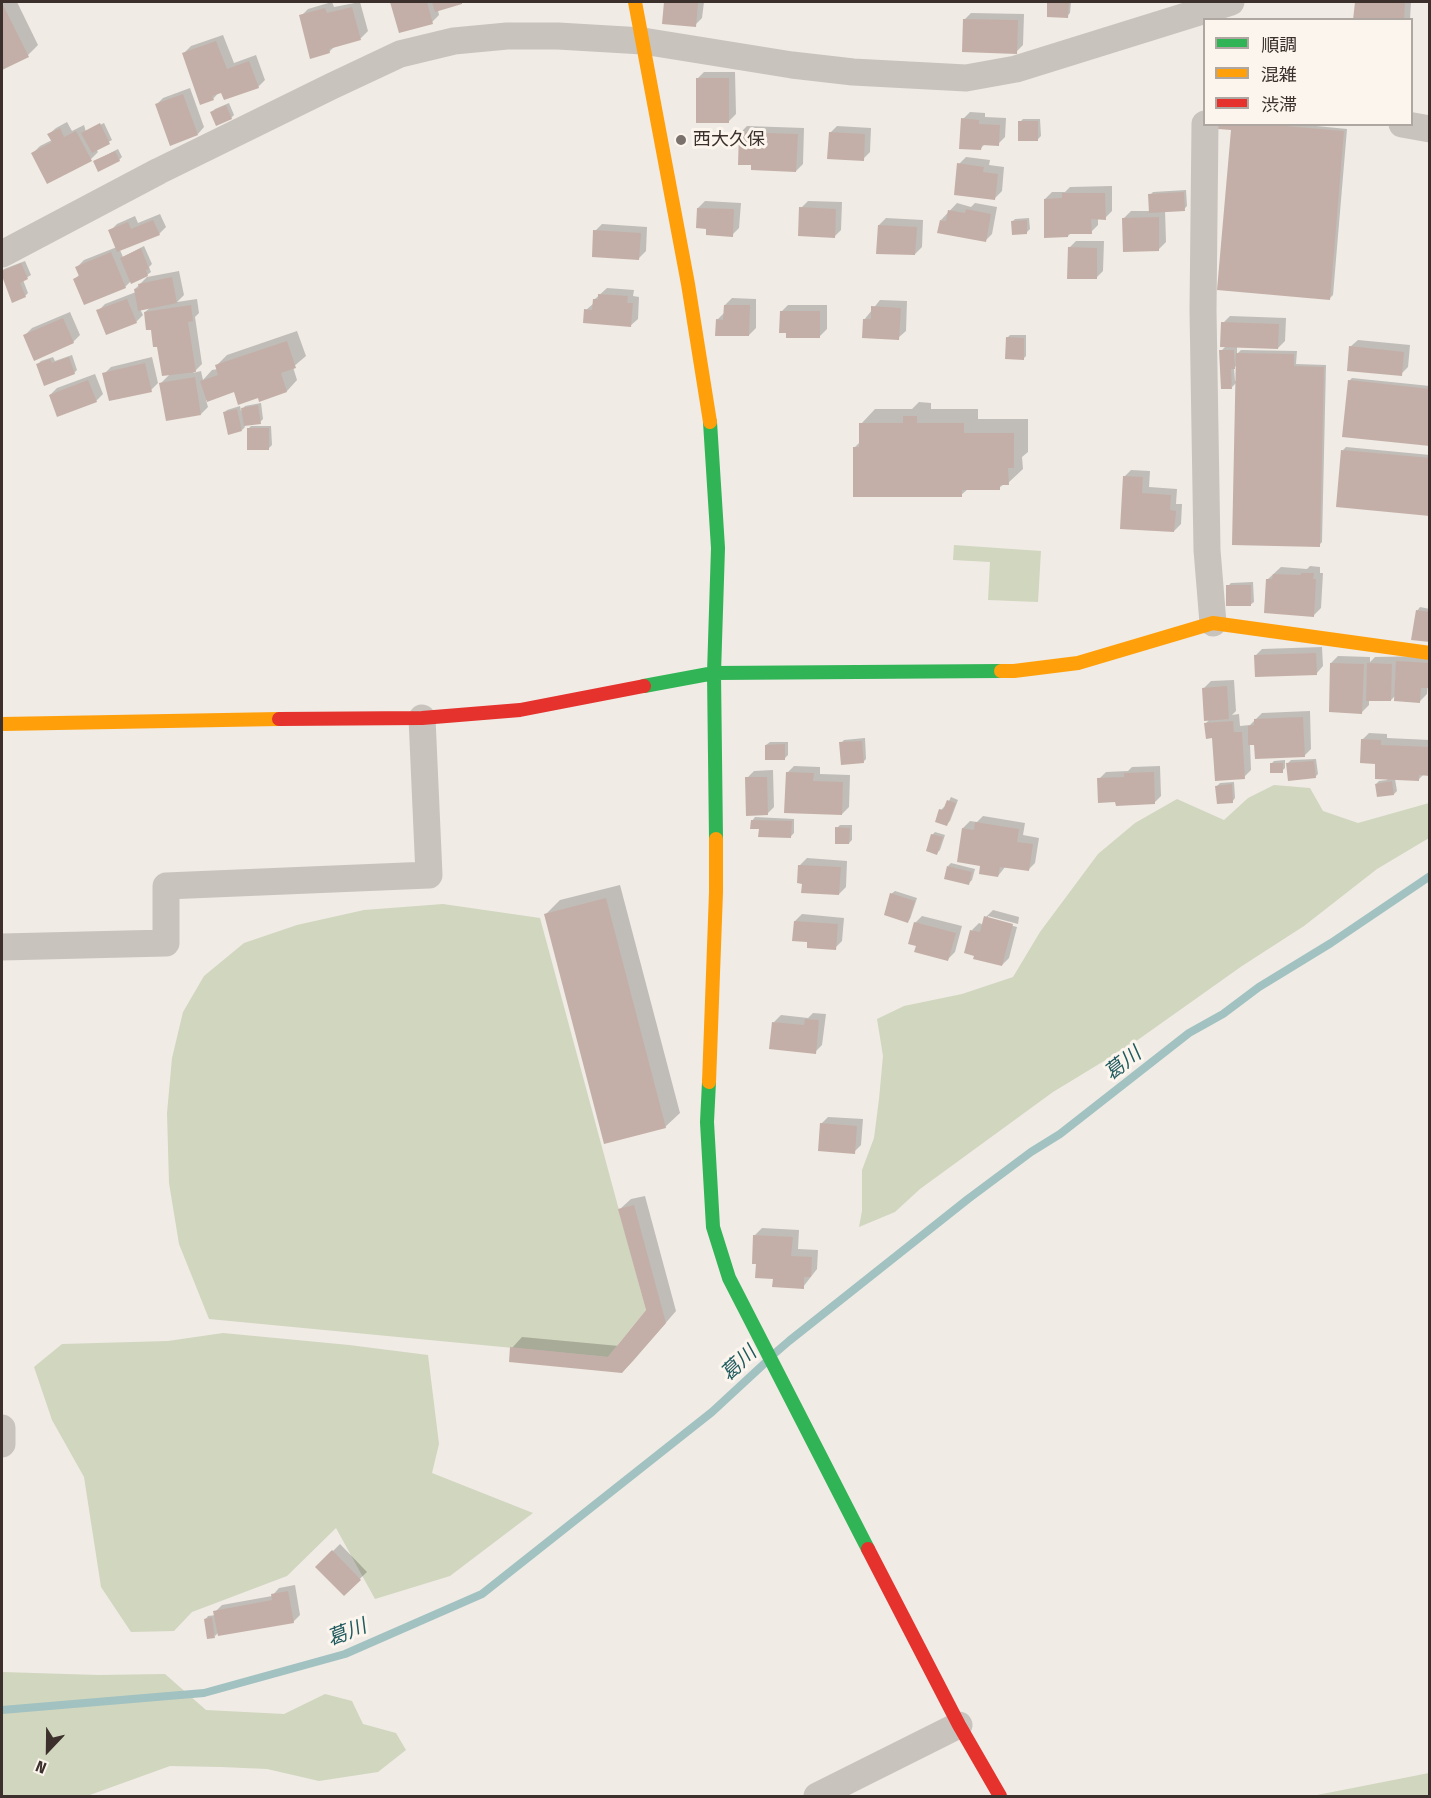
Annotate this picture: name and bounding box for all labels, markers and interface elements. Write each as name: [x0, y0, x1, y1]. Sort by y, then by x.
legend: [1203, 18, 1413, 126]
text: 順調: [1261, 34, 1297, 56]
text: 混雑: [1261, 64, 1297, 86]
text: 渋滞: [1261, 94, 1297, 116]
place label: 西大久保: [693, 129, 765, 151]
marker: 西大久保: [674, 133, 688, 147]
water label: 葛川: [1100, 1042, 1146, 1086]
water label: 葛川: [716, 1342, 762, 1386]
water label: 葛川: [324, 1615, 370, 1651]
north arrow: [18, 1720, 78, 1780]
text: N: [33, 1757, 49, 1778]

